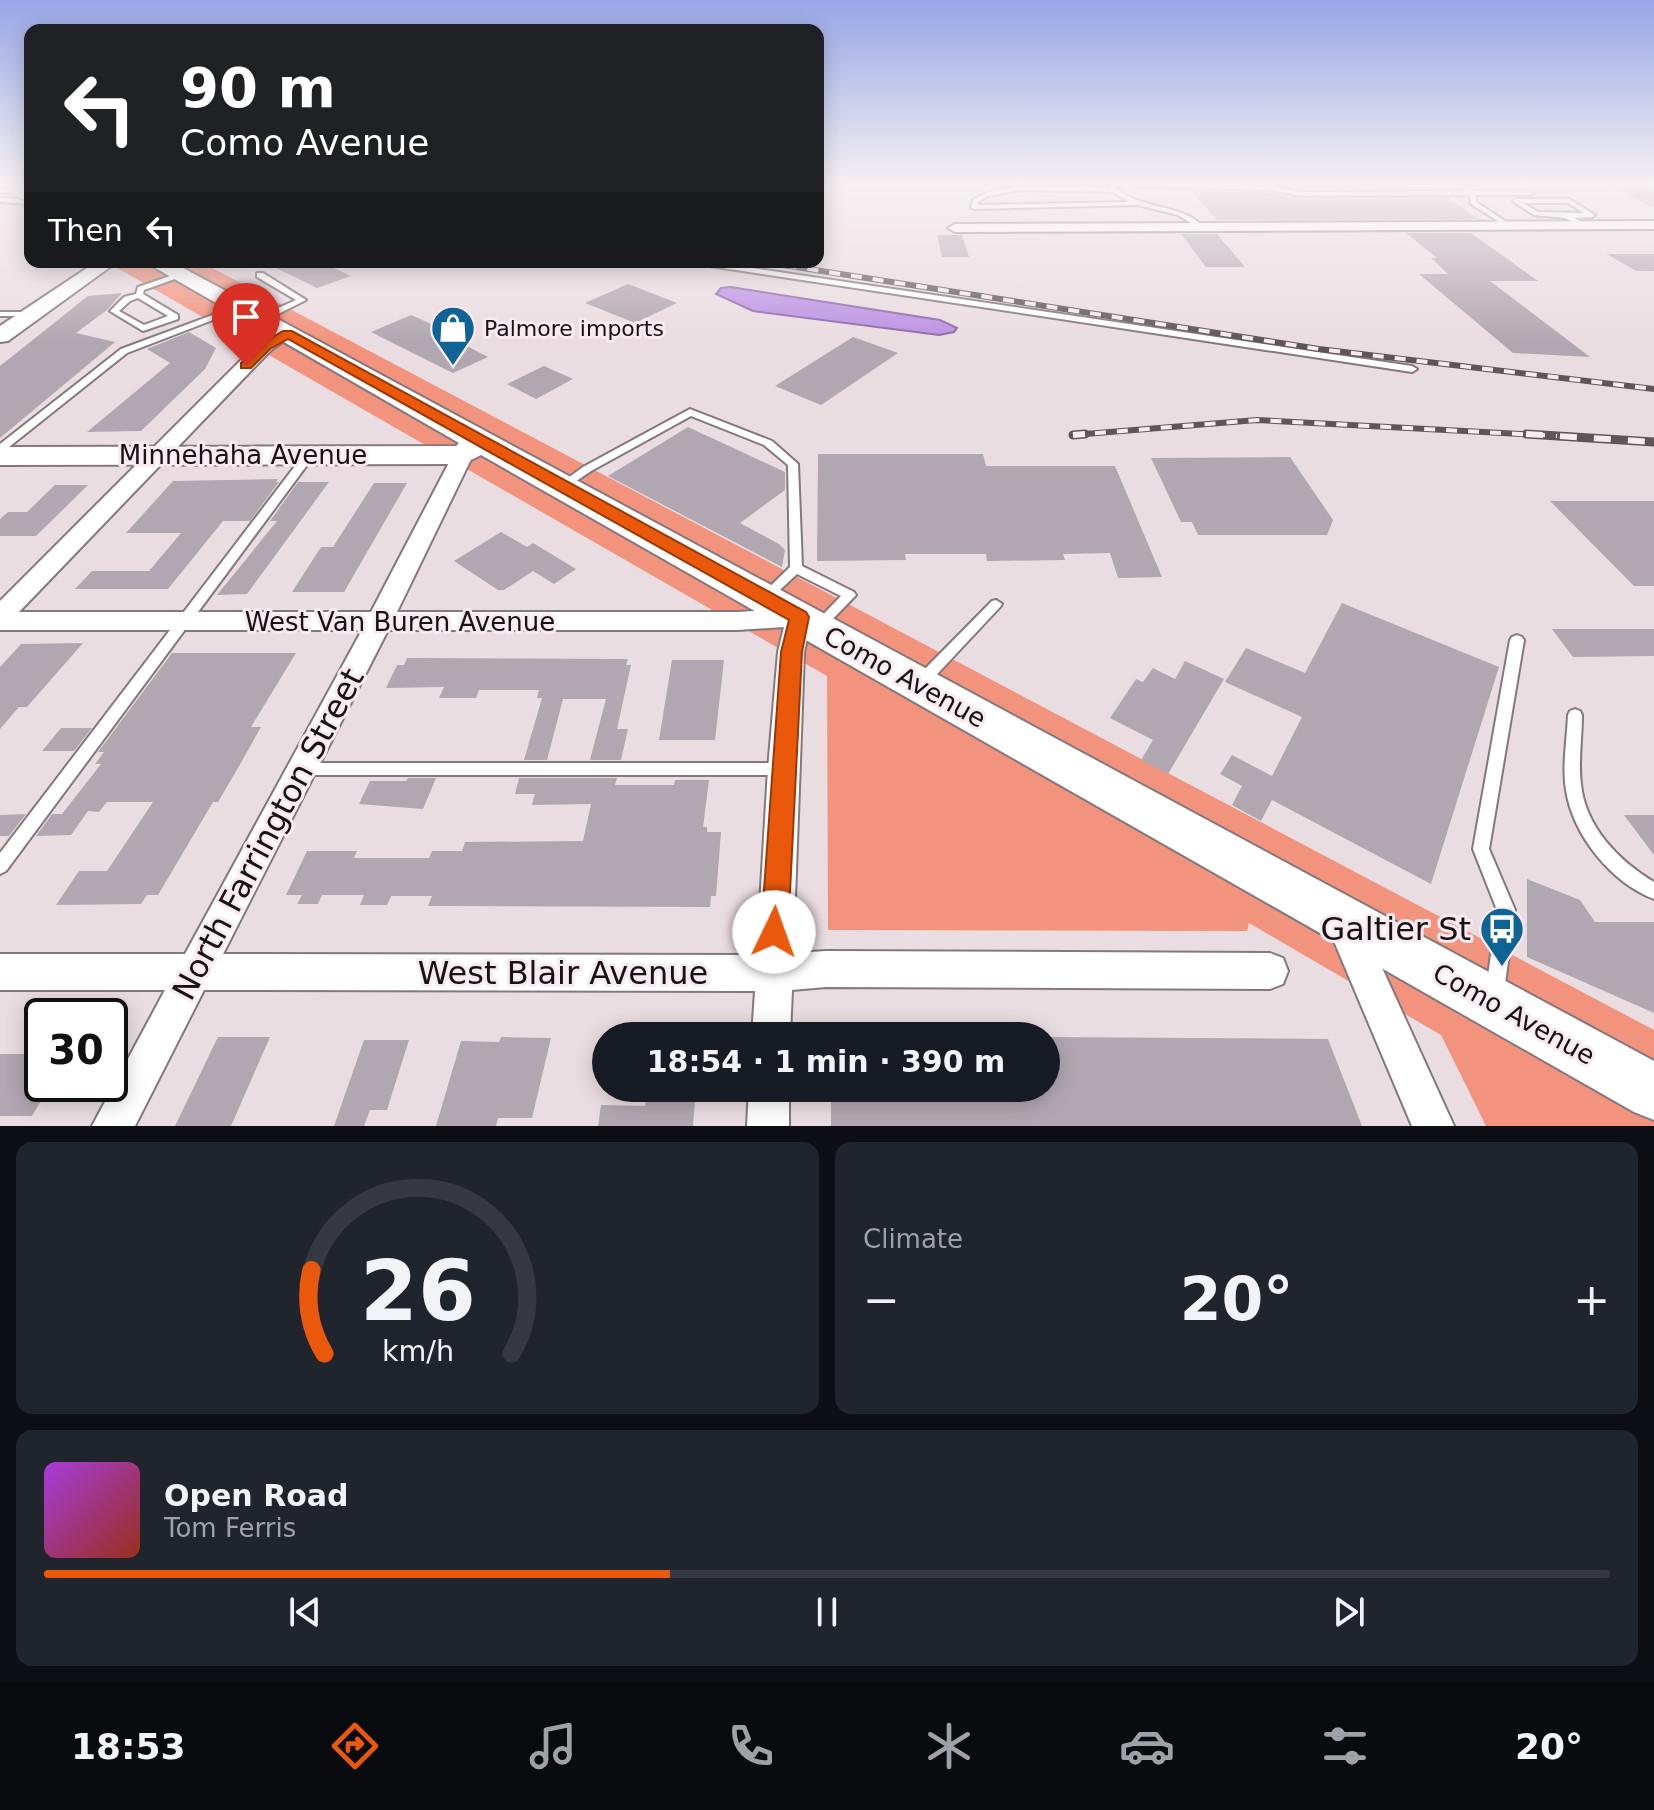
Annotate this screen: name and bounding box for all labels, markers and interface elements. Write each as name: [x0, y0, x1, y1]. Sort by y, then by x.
text: 90 m: [180, 55, 336, 120]
icon: left: [48, 56, 152, 160]
text: Como Avenue: [180, 122, 429, 163]
icon: left: [139, 208, 183, 252]
text: Then: [48, 213, 123, 248]
pin: [212, 283, 280, 365]
icon: arrive: [224, 295, 268, 339]
shop icon: Palmore imports: [429, 304, 477, 367]
place label: Palmore imports: [484, 316, 664, 341]
street label: Minnehaha Avenue: [119, 440, 367, 470]
street label: West Van Buren Avenue: [245, 607, 555, 637]
street label: Como Avenue: [819, 620, 991, 734]
street label: North Farrington Street: [164, 662, 372, 1006]
position arrow: [732, 890, 816, 974]
bus stop icon: Galtier St: [1478, 905, 1526, 968]
place label: Galtier St: [1320, 910, 1471, 948]
street label: West Blair Avenue: [418, 954, 708, 992]
street label: Como Avenue: [1428, 957, 1600, 1071]
speed limit sign: 30: [24, 998, 128, 1102]
text: 18:54 · 1 min · 390 m: [647, 1044, 1005, 1079]
text: Climate: [863, 1224, 963, 1254]
text: 26: [360, 1243, 475, 1340]
text: 20°: [1180, 1264, 1293, 1334]
text: −: [863, 1274, 900, 1325]
text: +: [1573, 1274, 1610, 1325]
text: km/h: [381, 1334, 454, 1368]
text: Open Road: [164, 1478, 349, 1513]
text: Tom Ferris: [164, 1513, 296, 1543]
icon: previous: [283, 1590, 327, 1634]
icon: pause: [805, 1590, 849, 1634]
icon: next: [1327, 1590, 1371, 1634]
icon: directions: [327, 1718, 383, 1774]
icon: music: [525, 1718, 581, 1774]
icon: phone: [723, 1718, 779, 1774]
icon: climate: [921, 1718, 977, 1774]
icon: car: [1119, 1718, 1175, 1774]
icon: filters: [1317, 1718, 1373, 1774]
text: 18:53: [71, 1726, 186, 1767]
text: 20°: [1515, 1726, 1583, 1767]

